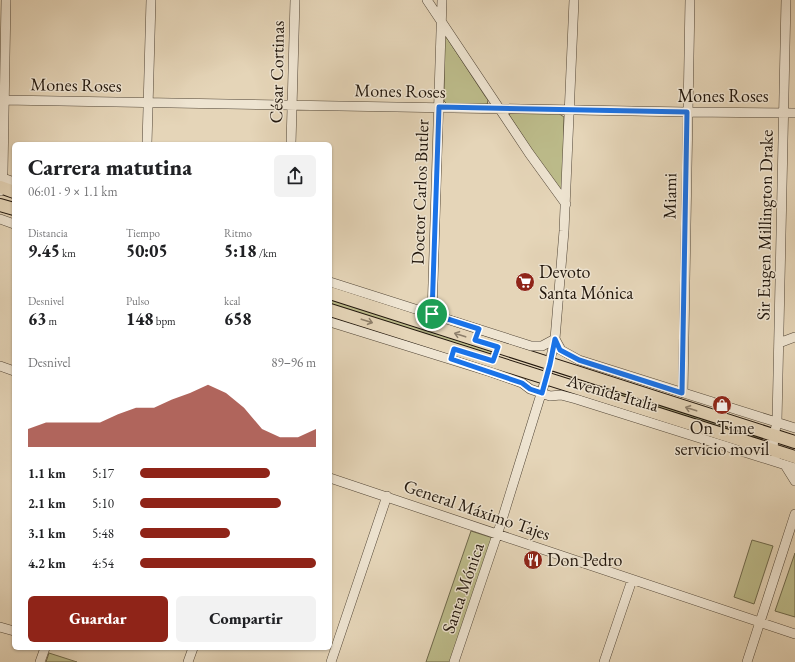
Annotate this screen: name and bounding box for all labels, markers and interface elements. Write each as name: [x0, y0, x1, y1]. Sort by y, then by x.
street label: César Cortinas: [264, 20, 289, 124]
street label: Mones Roses: [30, 72, 122, 97]
street label: Mones Roses: [354, 78, 446, 103]
street label: Mones Roses: [677, 84, 769, 107]
street label: Doctor Carlos Butler: [405, 119, 434, 265]
street label: Sir Eugen Millington Drake: [751, 129, 778, 321]
text: Carrera matutina: [28, 153, 192, 182]
button: share: [274, 155, 316, 197]
street label: Miami: [658, 172, 681, 219]
text: 06:01 · 9 × 1.1 km: [28, 183, 118, 200]
text: Distancia: [28, 226, 68, 240]
text: Tiempo: [126, 226, 160, 240]
text: Ritmo: [224, 226, 252, 240]
text: 9.45: [28, 240, 60, 262]
text: 50:05: [126, 240, 168, 262]
text: 5:18: [224, 240, 256, 262]
text: km: [60, 246, 76, 260]
text: /km: [256, 246, 277, 260]
place label: Devoto Santa Mónica: [539, 260, 634, 304]
supermarket icon: Devoto Santa Mónica: [514, 271, 536, 293]
text: Desnivel: [28, 294, 64, 308]
text: Pulso: [126, 294, 150, 308]
text: kcal: [224, 294, 241, 308]
pin: [415, 297, 449, 331]
icon: arrive: [421, 303, 443, 325]
text: 63: [28, 308, 46, 330]
text: 148: [126, 308, 154, 330]
text: 658: [224, 308, 252, 330]
text: m: [46, 314, 57, 328]
text: bpm: [154, 314, 176, 328]
one-way arrow: [361, 318, 373, 326]
one-way arrow: [453, 331, 466, 338]
text: Desnivel: [28, 354, 71, 371]
text: 89–96 m: [271, 354, 316, 371]
street label: Avenida Italia: [564, 368, 662, 417]
shop icon: On Time servicio movil: [711, 394, 733, 416]
one-way arrow: [685, 405, 698, 412]
place label: On Time servicio movil: [675, 416, 769, 460]
text: 1.1 km: [28, 465, 66, 482]
text: 5:17: [92, 465, 114, 482]
street label: General Máximo Tajes: [401, 474, 554, 545]
text: 2.1 km: [28, 495, 66, 512]
text: 5:10: [92, 495, 114, 512]
text: 3.1 km: [28, 525, 66, 542]
text: 5:48: [92, 525, 114, 542]
street label: Santa Mónica: [436, 539, 489, 636]
place label: Don Pedro: [547, 548, 623, 571]
restaurant icon: Don Pedro: [522, 549, 544, 571]
text: 4.2 km: [28, 555, 66, 572]
text: 4:54: [92, 555, 114, 572]
button: Guardar: [28, 596, 168, 642]
button: Compartir: [176, 596, 316, 642]

